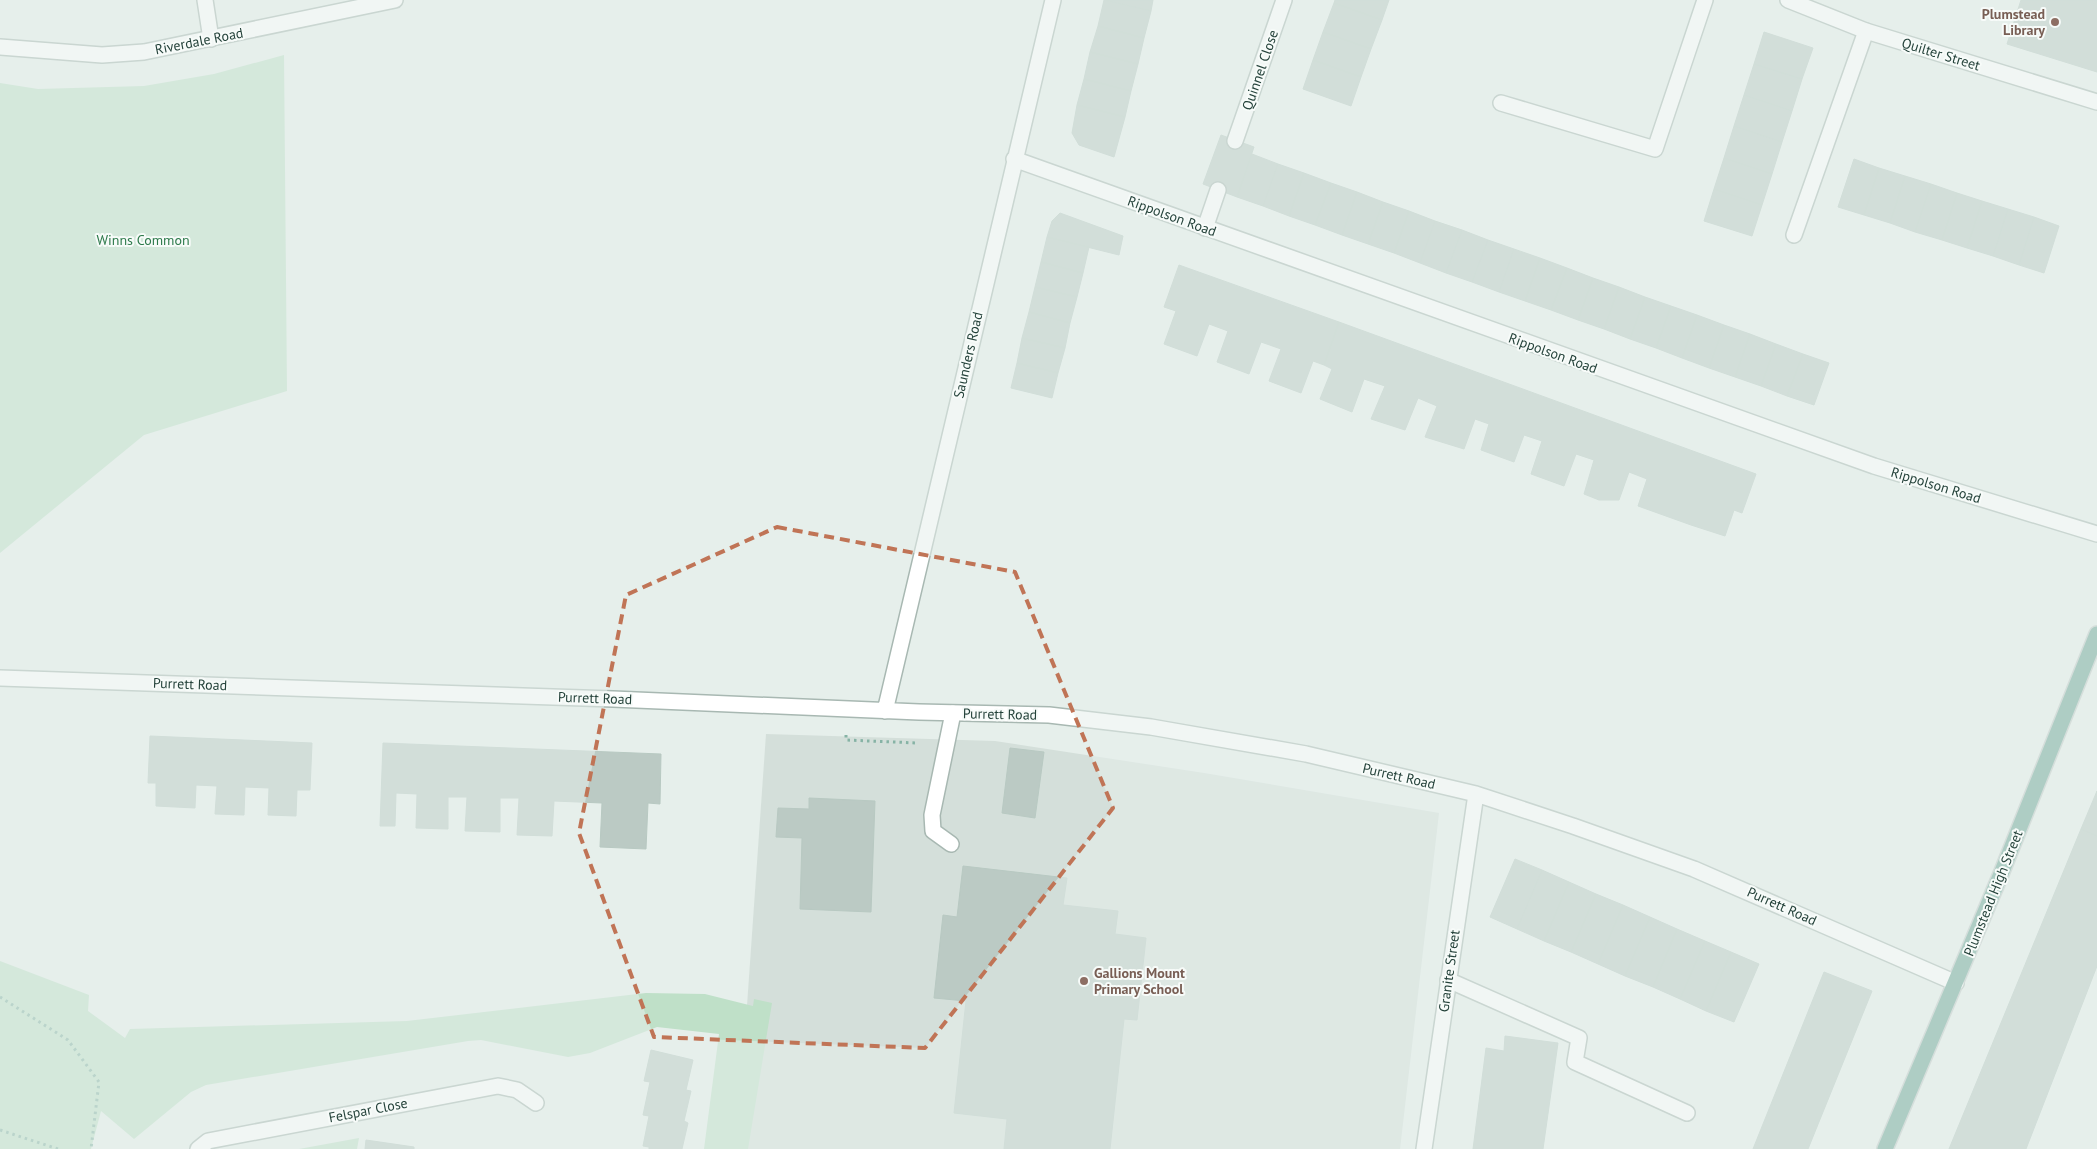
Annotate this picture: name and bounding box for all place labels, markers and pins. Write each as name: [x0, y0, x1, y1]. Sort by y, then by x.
place label: Plumstead Library: [1982, 5, 2045, 39]
marker: Plumstead Library: [2049, 16, 2061, 28]
place label: Gallions Mount Primary School: [1094, 964, 1185, 998]
marker: Gallions Mount Primary School: [1078, 975, 1090, 987]

